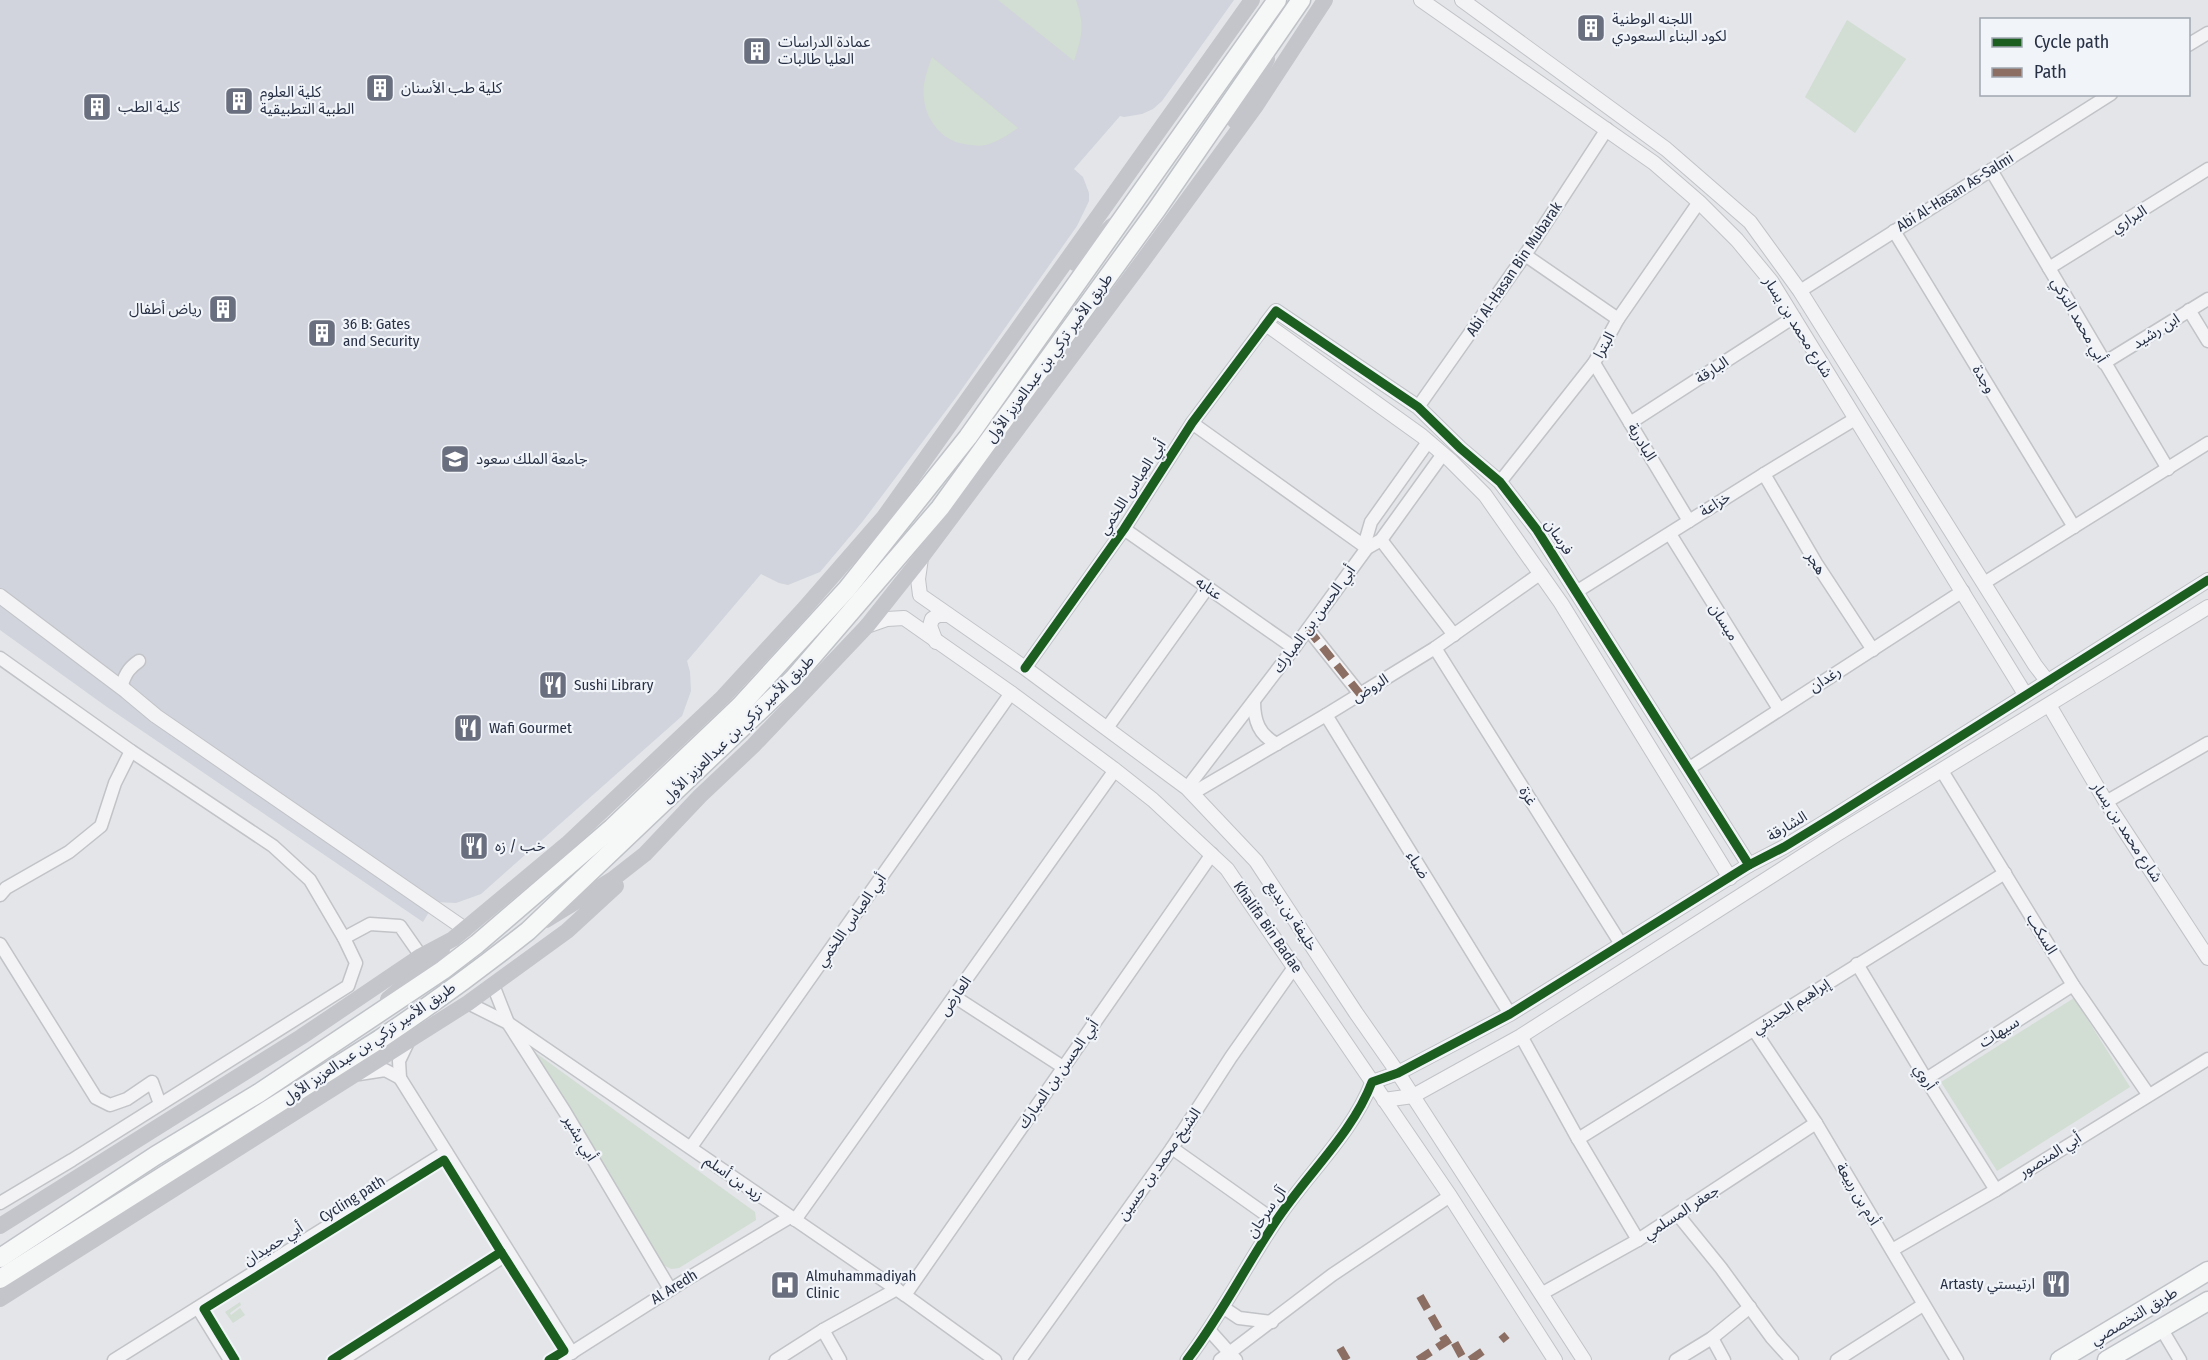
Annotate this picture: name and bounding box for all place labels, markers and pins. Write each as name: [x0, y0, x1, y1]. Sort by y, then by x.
place label: اللجنه الوطنية لكود البناء السعودي: [1612, 10, 1727, 47]
building icon: اللجنه الوطنية لكود البناء السعودي: [1575, 12, 1607, 44]
place label: عمادة الدراسات العليا طالبات: [778, 33, 871, 68]
building icon: عمادة الدراسات العليا طالبات: [741, 35, 773, 67]
building icon: كلية طب الأسنان: [364, 72, 396, 104]
place label: كلية طب الأسنان: [401, 79, 503, 97]
place label: كلية العلوم الطبية التطبيقية: [260, 83, 354, 118]
building icon: كلية العلوم الطبية التطبيقية: [223, 85, 255, 117]
building icon: كلية الطب: [81, 91, 113, 123]
place label: كلية الطب: [118, 98, 180, 116]
building icon: رياض أطفال: [207, 293, 239, 325]
place label: رياض أطفال: [129, 300, 202, 318]
place label: 36 B: Gates and Security: [343, 315, 420, 350]
building icon: 36 B: Gates and Security: [306, 317, 338, 349]
school or university icon: جامعة الملك سعود: [439, 443, 471, 475]
place label: جامعة الملك سعود: [476, 450, 588, 468]
restaurant icon: Sushi Library: [537, 669, 569, 701]
place label: Sushi Library: [574, 676, 654, 694]
restaurant icon: Wafi Gourmet: [452, 712, 484, 744]
place label: Wafi Gourmet: [489, 719, 572, 737]
restaurant icon: خب / زه: [458, 830, 490, 862]
place label: خب / زه: [495, 837, 545, 855]
place label: Almuhammadiyah Clinic: [806, 1267, 916, 1302]
restaurant icon: Artasty ارتيستي: [2040, 1268, 2072, 1300]
hospital icon: Almuhammadiyah Clinic: [769, 1269, 801, 1301]
place label: Artasty ارتيستي: [1940, 1275, 2035, 1295]

